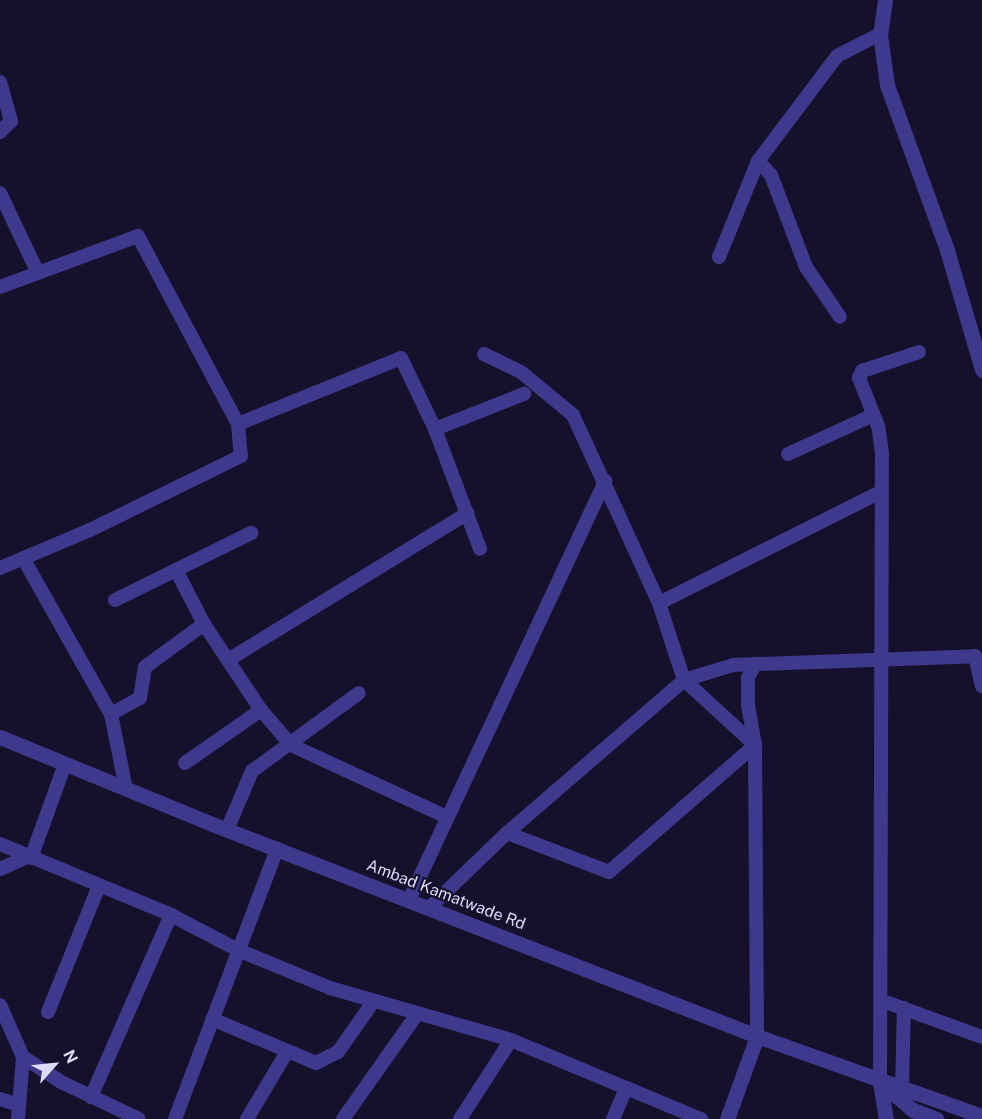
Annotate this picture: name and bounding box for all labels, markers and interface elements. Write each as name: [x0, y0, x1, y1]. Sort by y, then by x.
street label: Ambad Kamatwade Rd: [364, 856, 528, 934]
north arrow: [24, 1035, 84, 1095]
text: N: [59, 1047, 82, 1066]

